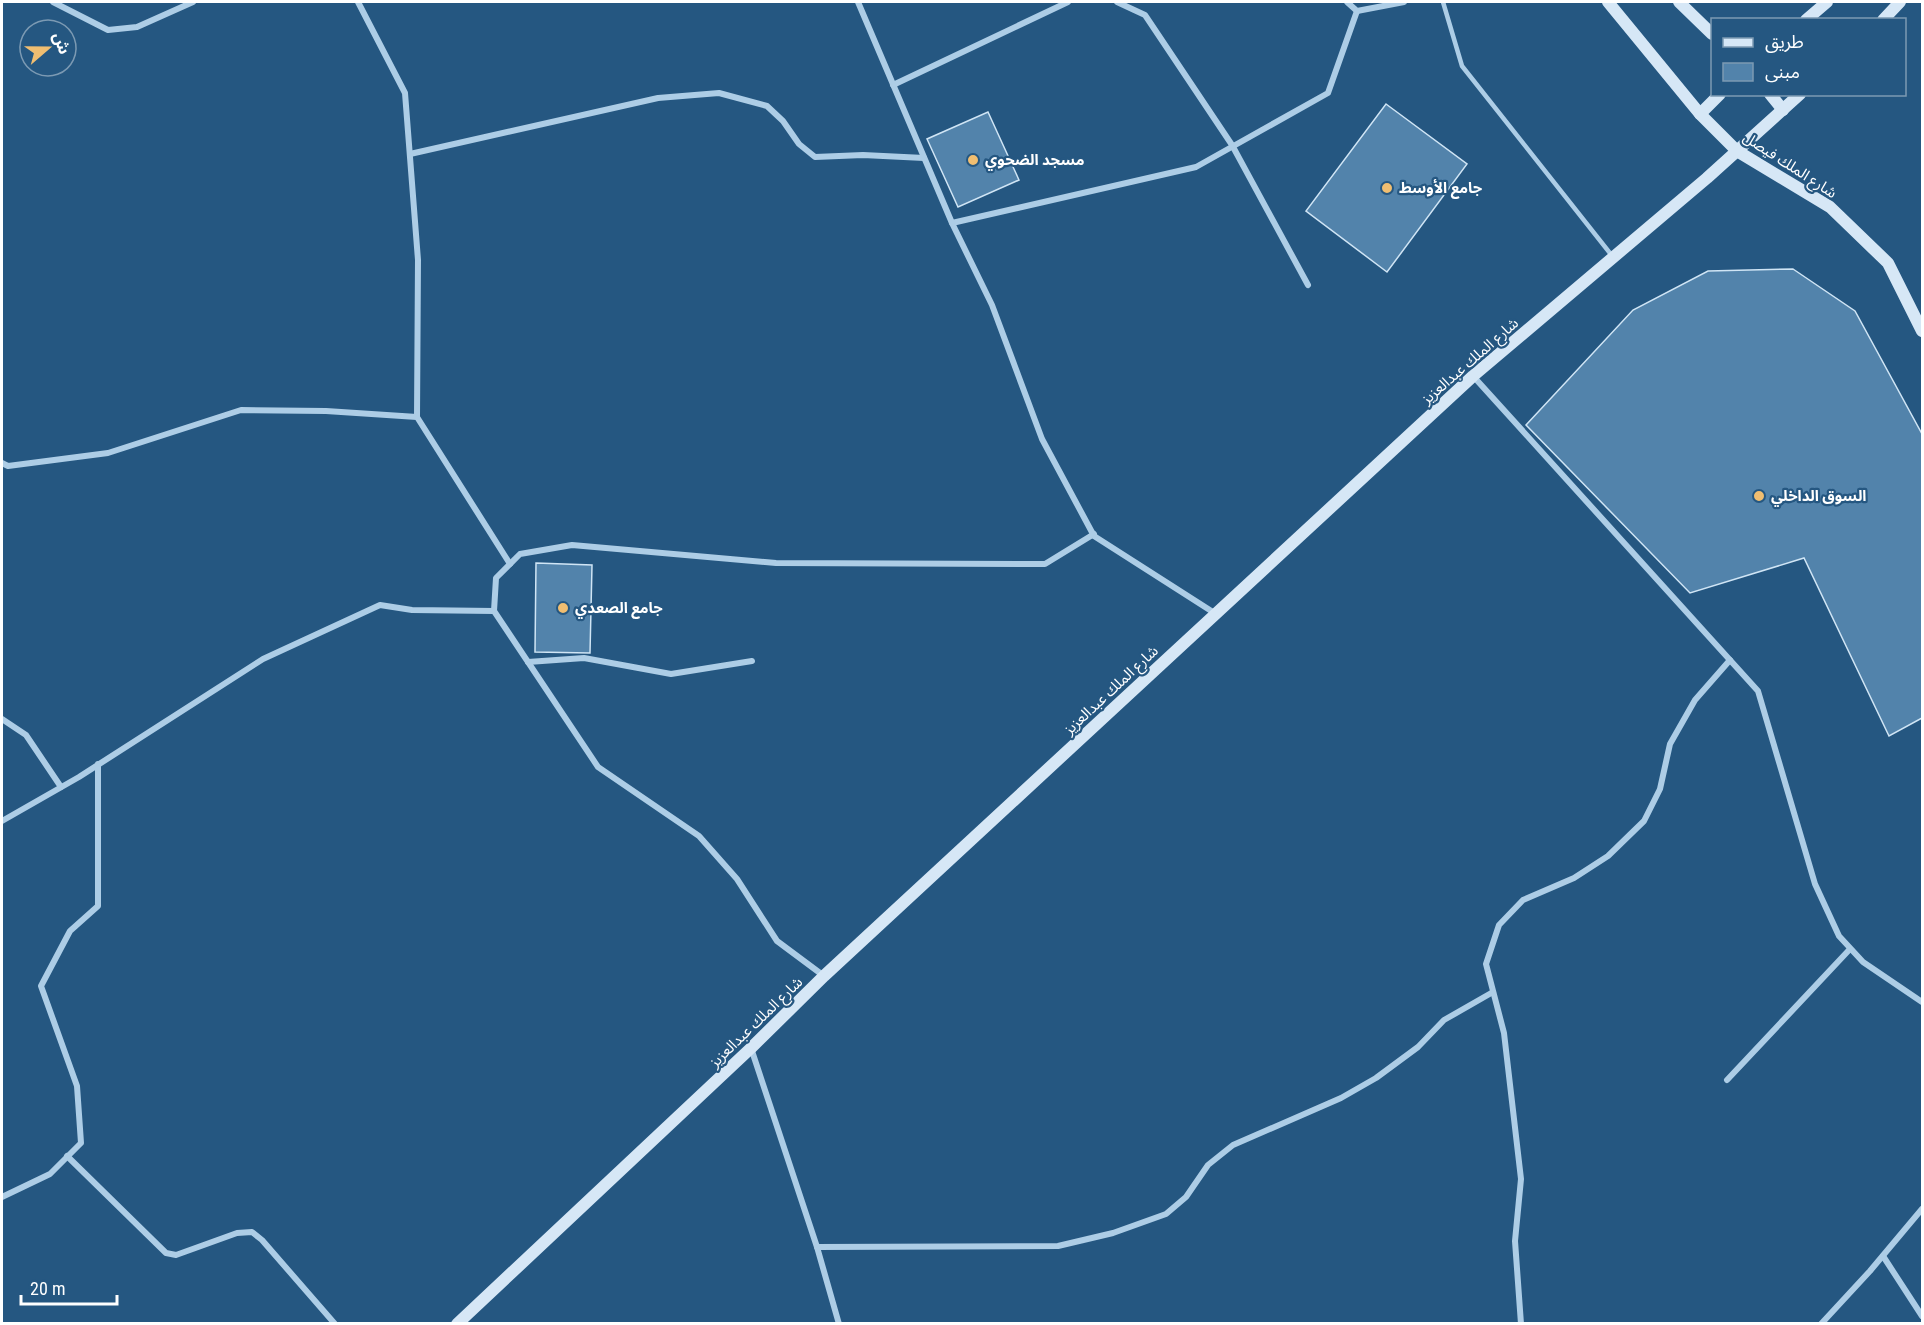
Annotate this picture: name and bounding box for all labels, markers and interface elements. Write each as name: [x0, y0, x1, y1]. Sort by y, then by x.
north arrow: [18, 18, 78, 78]
legend: [1711, 18, 1906, 96]
text: ش: [49, 29, 74, 57]
text: طريق: [1765, 31, 1804, 53]
text: مبنى: [1765, 61, 1800, 83]
street label: شارع الملك فيصل: [1738, 128, 1840, 205]
place label: مسجد الضحوي: [985, 151, 1084, 171]
marker: مسجد الضحوي: [966, 153, 980, 167]
place label: جامع الأوسط: [1399, 179, 1483, 199]
marker: جامع الأوسط: [1380, 181, 1394, 195]
street label: شارع الملك عبدالعزيز: [1417, 314, 1524, 411]
place label: السوق الداخلي: [1771, 487, 1866, 507]
marker: السوق الداخلي: [1752, 489, 1766, 503]
place label: جامع الصعدي: [575, 599, 663, 619]
marker: جامع الصعدي: [556, 601, 570, 615]
street label: شارع الملك عبدالعزيز: [1059, 641, 1164, 741]
street label: شارع الملك عبدالعزيز: [705, 973, 809, 1074]
scale bar: [21, 1268, 117, 1306]
text: 20 m: [30, 1278, 65, 1299]

